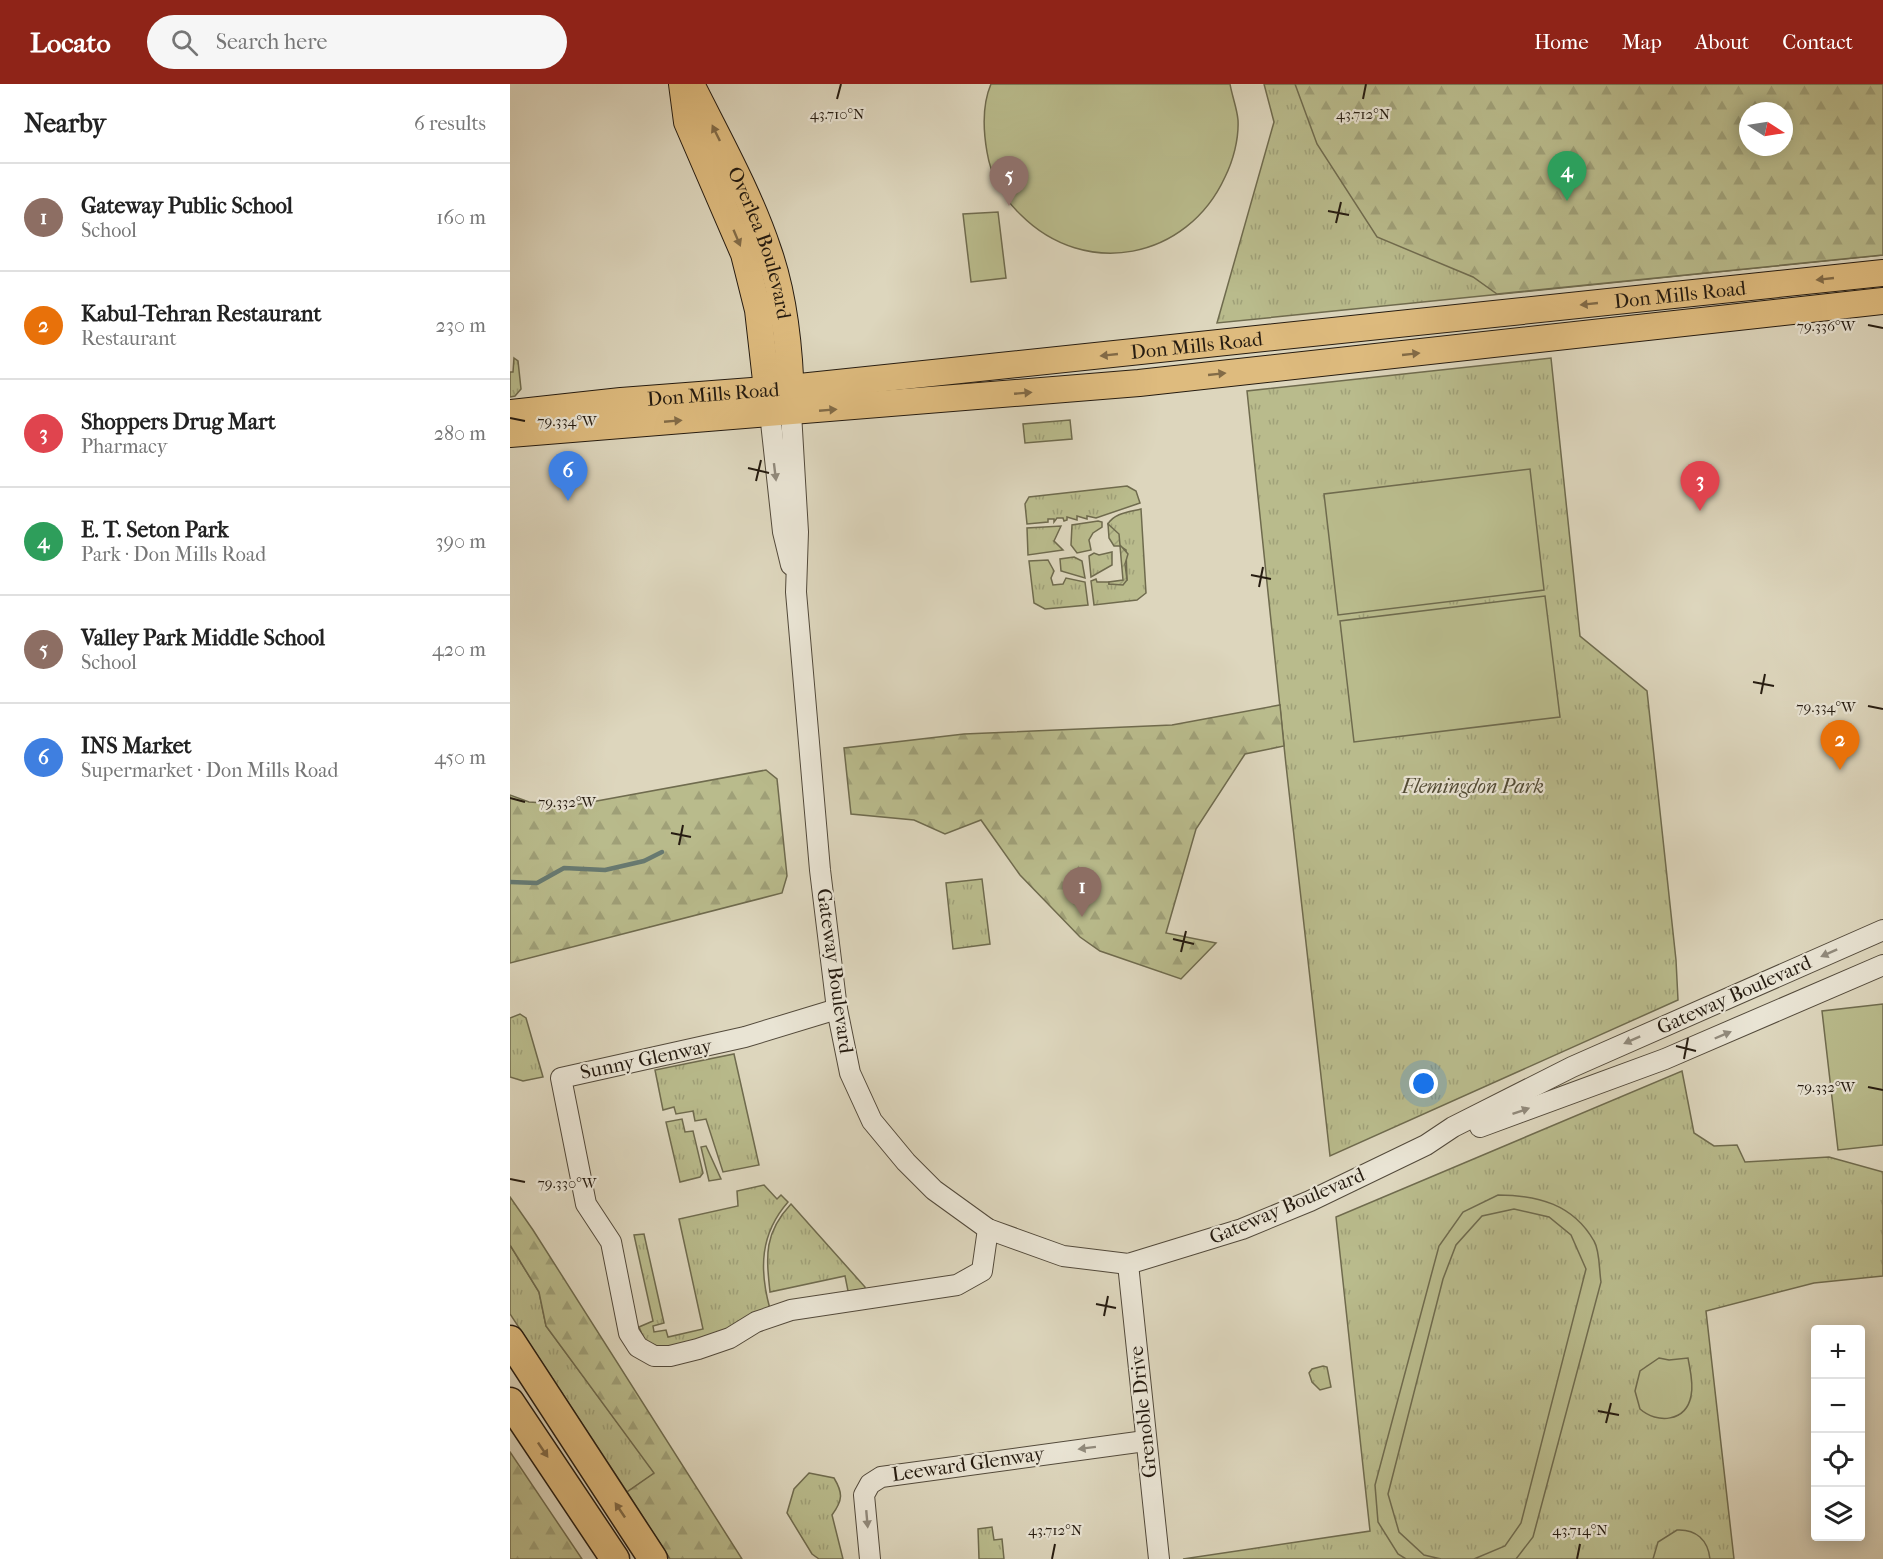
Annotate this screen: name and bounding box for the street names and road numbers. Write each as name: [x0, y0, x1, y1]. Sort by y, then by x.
street label: Overlea Boulevard: [723, 163, 796, 322]
street label: Don Mills Road: [1613, 276, 1748, 313]
street label: Don Mills Road: [1129, 327, 1265, 364]
street label: Don Mills Road: [646, 377, 781, 410]
street label: Gateway Boulevard: [812, 887, 858, 1056]
street label: Gateway Boulevard: [1653, 950, 1816, 1039]
street label: Sunny Glenway: [578, 1034, 715, 1084]
street label: Gateway Boulevard: [1206, 1162, 1369, 1249]
street label: Grenoble Drive: [1125, 1345, 1161, 1479]
street label: Leeward Glenway: [890, 1442, 1047, 1486]

